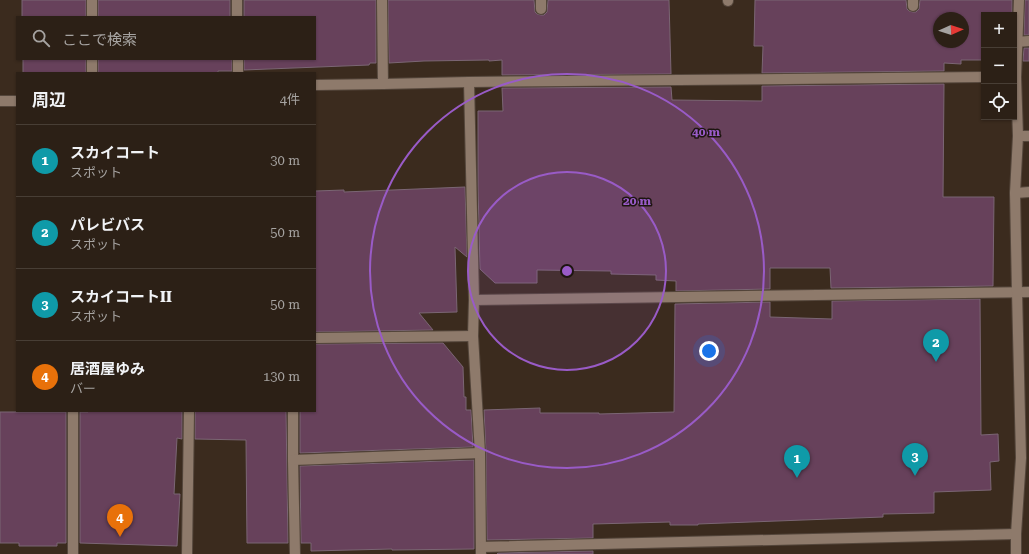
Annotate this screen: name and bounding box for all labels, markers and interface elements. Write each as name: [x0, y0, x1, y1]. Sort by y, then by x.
north arrow: [933, 12, 969, 48]
map controls: [981, 12, 1017, 120]
button: +: [981, 12, 1017, 48]
search box: [16, 16, 316, 60]
icon: search: [30, 27, 52, 49]
text: ここで検索: [62, 31, 137, 49]
button: −: [981, 48, 1017, 84]
button: locate: [981, 84, 1017, 120]
text: 周辺: [32, 90, 66, 110]
text: 4件: [280, 92, 300, 107]
text: 40 m: [692, 125, 720, 139]
text: スカイコート: [70, 144, 160, 162]
text: 1: [41, 153, 49, 168]
text: 30 m: [270, 153, 300, 168]
text: スポット: [70, 165, 122, 180]
text: 20 m: [623, 194, 651, 208]
text: パレビバス: [70, 216, 145, 234]
text: 2: [41, 225, 49, 240]
text: 50 m: [270, 225, 300, 240]
text: スポット: [70, 237, 122, 252]
centre of rings: [560, 264, 574, 278]
text: スカイコートII: [70, 288, 172, 306]
text: 3: [41, 297, 49, 312]
text: 50 m: [270, 297, 300, 312]
text: スポット: [70, 309, 122, 324]
pin: 2: [923, 329, 949, 362]
your location: [699, 341, 719, 361]
text: 居酒屋ゆみ: [70, 360, 145, 378]
text: 4: [41, 369, 49, 384]
text: 130 m: [263, 369, 300, 384]
text: バー: [70, 381, 96, 396]
pin: 3: [902, 443, 928, 476]
pin: 1: [784, 445, 810, 478]
pin: 4: [107, 504, 133, 537]

